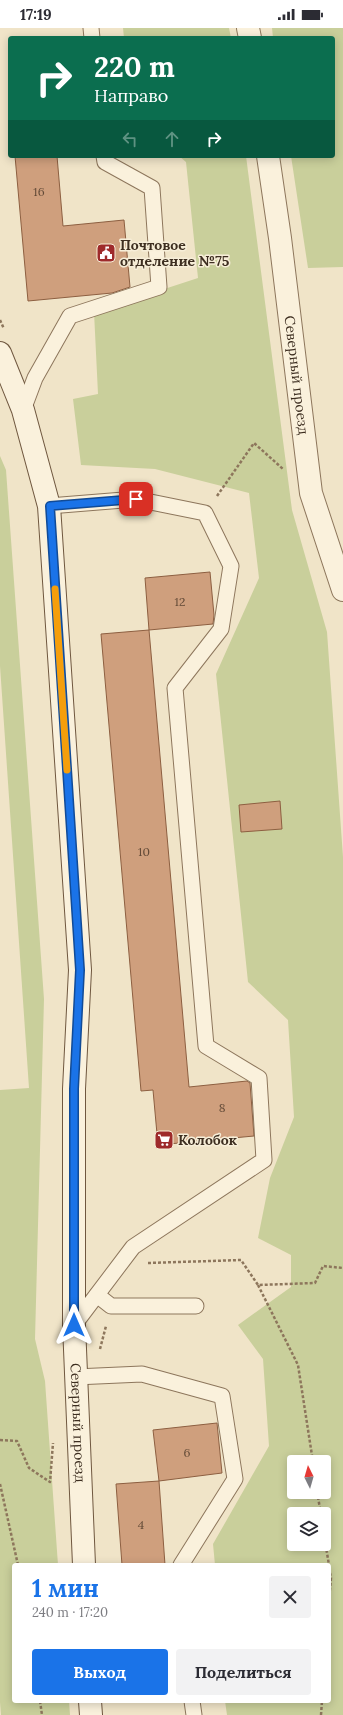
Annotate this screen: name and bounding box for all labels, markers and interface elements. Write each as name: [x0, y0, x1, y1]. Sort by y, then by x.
text: 17:19: [20, 5, 52, 24]
text: 220 m: [94, 49, 175, 85]
icon: right: [28, 52, 80, 104]
text: Направо: [94, 84, 168, 107]
icon: left: [119, 128, 141, 150]
icon: ahead: [161, 128, 183, 150]
icon: right: [203, 128, 225, 150]
house number: 16: [33, 184, 45, 199]
place label: Почтовое отделение №75: [120, 236, 230, 270]
public building icon: Почтовое отделение №75: [95, 242, 117, 264]
street label: Северный проезд: [281, 315, 313, 436]
pin: [119, 482, 153, 516]
icon: arrive: [125, 488, 147, 510]
house number: 12: [175, 594, 185, 609]
house number: 10: [138, 844, 150, 859]
house number: 8: [219, 1100, 226, 1115]
supermarket icon: Колобок: [153, 1129, 175, 1151]
place label: Колобок: [178, 1131, 238, 1149]
position arrow: [53, 1304, 95, 1346]
street label: Северный проезд: [67, 1363, 90, 1483]
house number: 6: [184, 1445, 191, 1460]
north arrow: [287, 1455, 331, 1499]
map controls: [287, 1455, 331, 1551]
button: layers: [287, 1507, 331, 1551]
house number: 4: [138, 1517, 145, 1532]
text: 1 мин: [32, 1573, 99, 1604]
button: close: [269, 1576, 311, 1618]
text: 240 m · 17:20: [32, 1604, 108, 1621]
button: Выход: [32, 1649, 168, 1695]
button: Поделиться: [176, 1649, 311, 1695]

